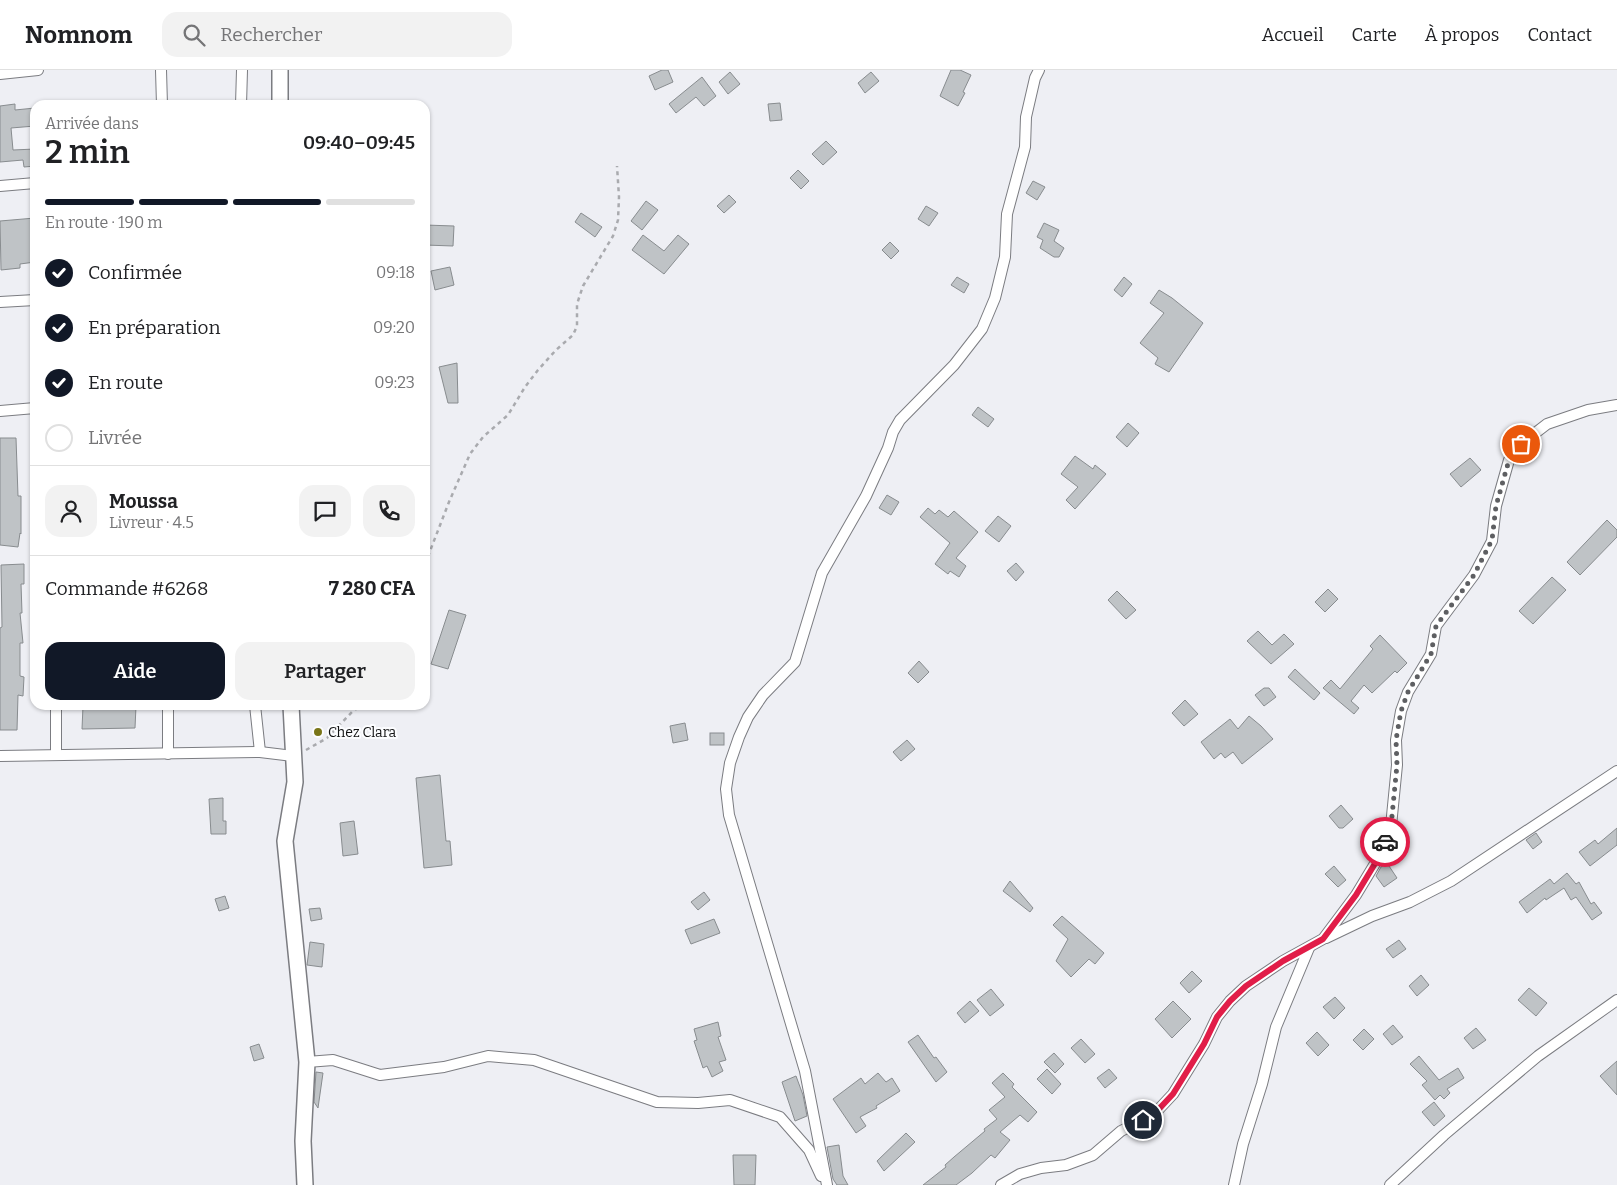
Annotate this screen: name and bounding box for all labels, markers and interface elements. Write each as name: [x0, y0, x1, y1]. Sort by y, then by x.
search box: [162, 12, 512, 57]
text: Nomnom: [25, 21, 132, 49]
icon: search: [180, 21, 208, 49]
text: Rechercher: [220, 23, 322, 46]
text: Accueil: [1262, 24, 1324, 46]
text: Carte: [1352, 24, 1397, 46]
text: À propos: [1425, 24, 1499, 46]
text: Contact: [1527, 24, 1592, 46]
text: Arrivée dans: [45, 114, 139, 133]
text: 09:40–09:45: [303, 131, 415, 154]
text: 2 min: [45, 133, 130, 171]
text: En route · 190 m: [45, 213, 163, 232]
icon: check: [45, 259, 73, 287]
text: Confirmée: [88, 261, 182, 284]
text: 09:18: [376, 263, 415, 282]
icon: check: [45, 314, 73, 342]
text: En préparation: [88, 316, 221, 339]
text: 09:20: [373, 318, 415, 337]
icon: check: [45, 369, 73, 397]
text: En route: [88, 371, 163, 394]
text: 09:23: [374, 373, 415, 392]
pin: [1500, 423, 1542, 465]
text: Livrée: [88, 426, 142, 449]
icon: bag: [1507, 430, 1535, 458]
button: person: [45, 485, 97, 537]
button: chat: [299, 485, 351, 537]
button: phone: [363, 485, 415, 537]
text: Moussa: [109, 490, 178, 513]
text: Livreur · 4.5: [109, 513, 194, 532]
text: Commande #6268: [45, 577, 208, 600]
text: 7 280 CFA: [329, 577, 415, 600]
button: Aide: [45, 642, 225, 700]
button: Partager: [235, 642, 415, 700]
place label: Chez Clara: [328, 724, 396, 741]
marker: Chez Clara: [312, 726, 324, 738]
courier: [1360, 817, 1410, 867]
icon: car: [1371, 828, 1399, 856]
pin: [1122, 1099, 1164, 1141]
icon: home: [1129, 1106, 1157, 1134]

